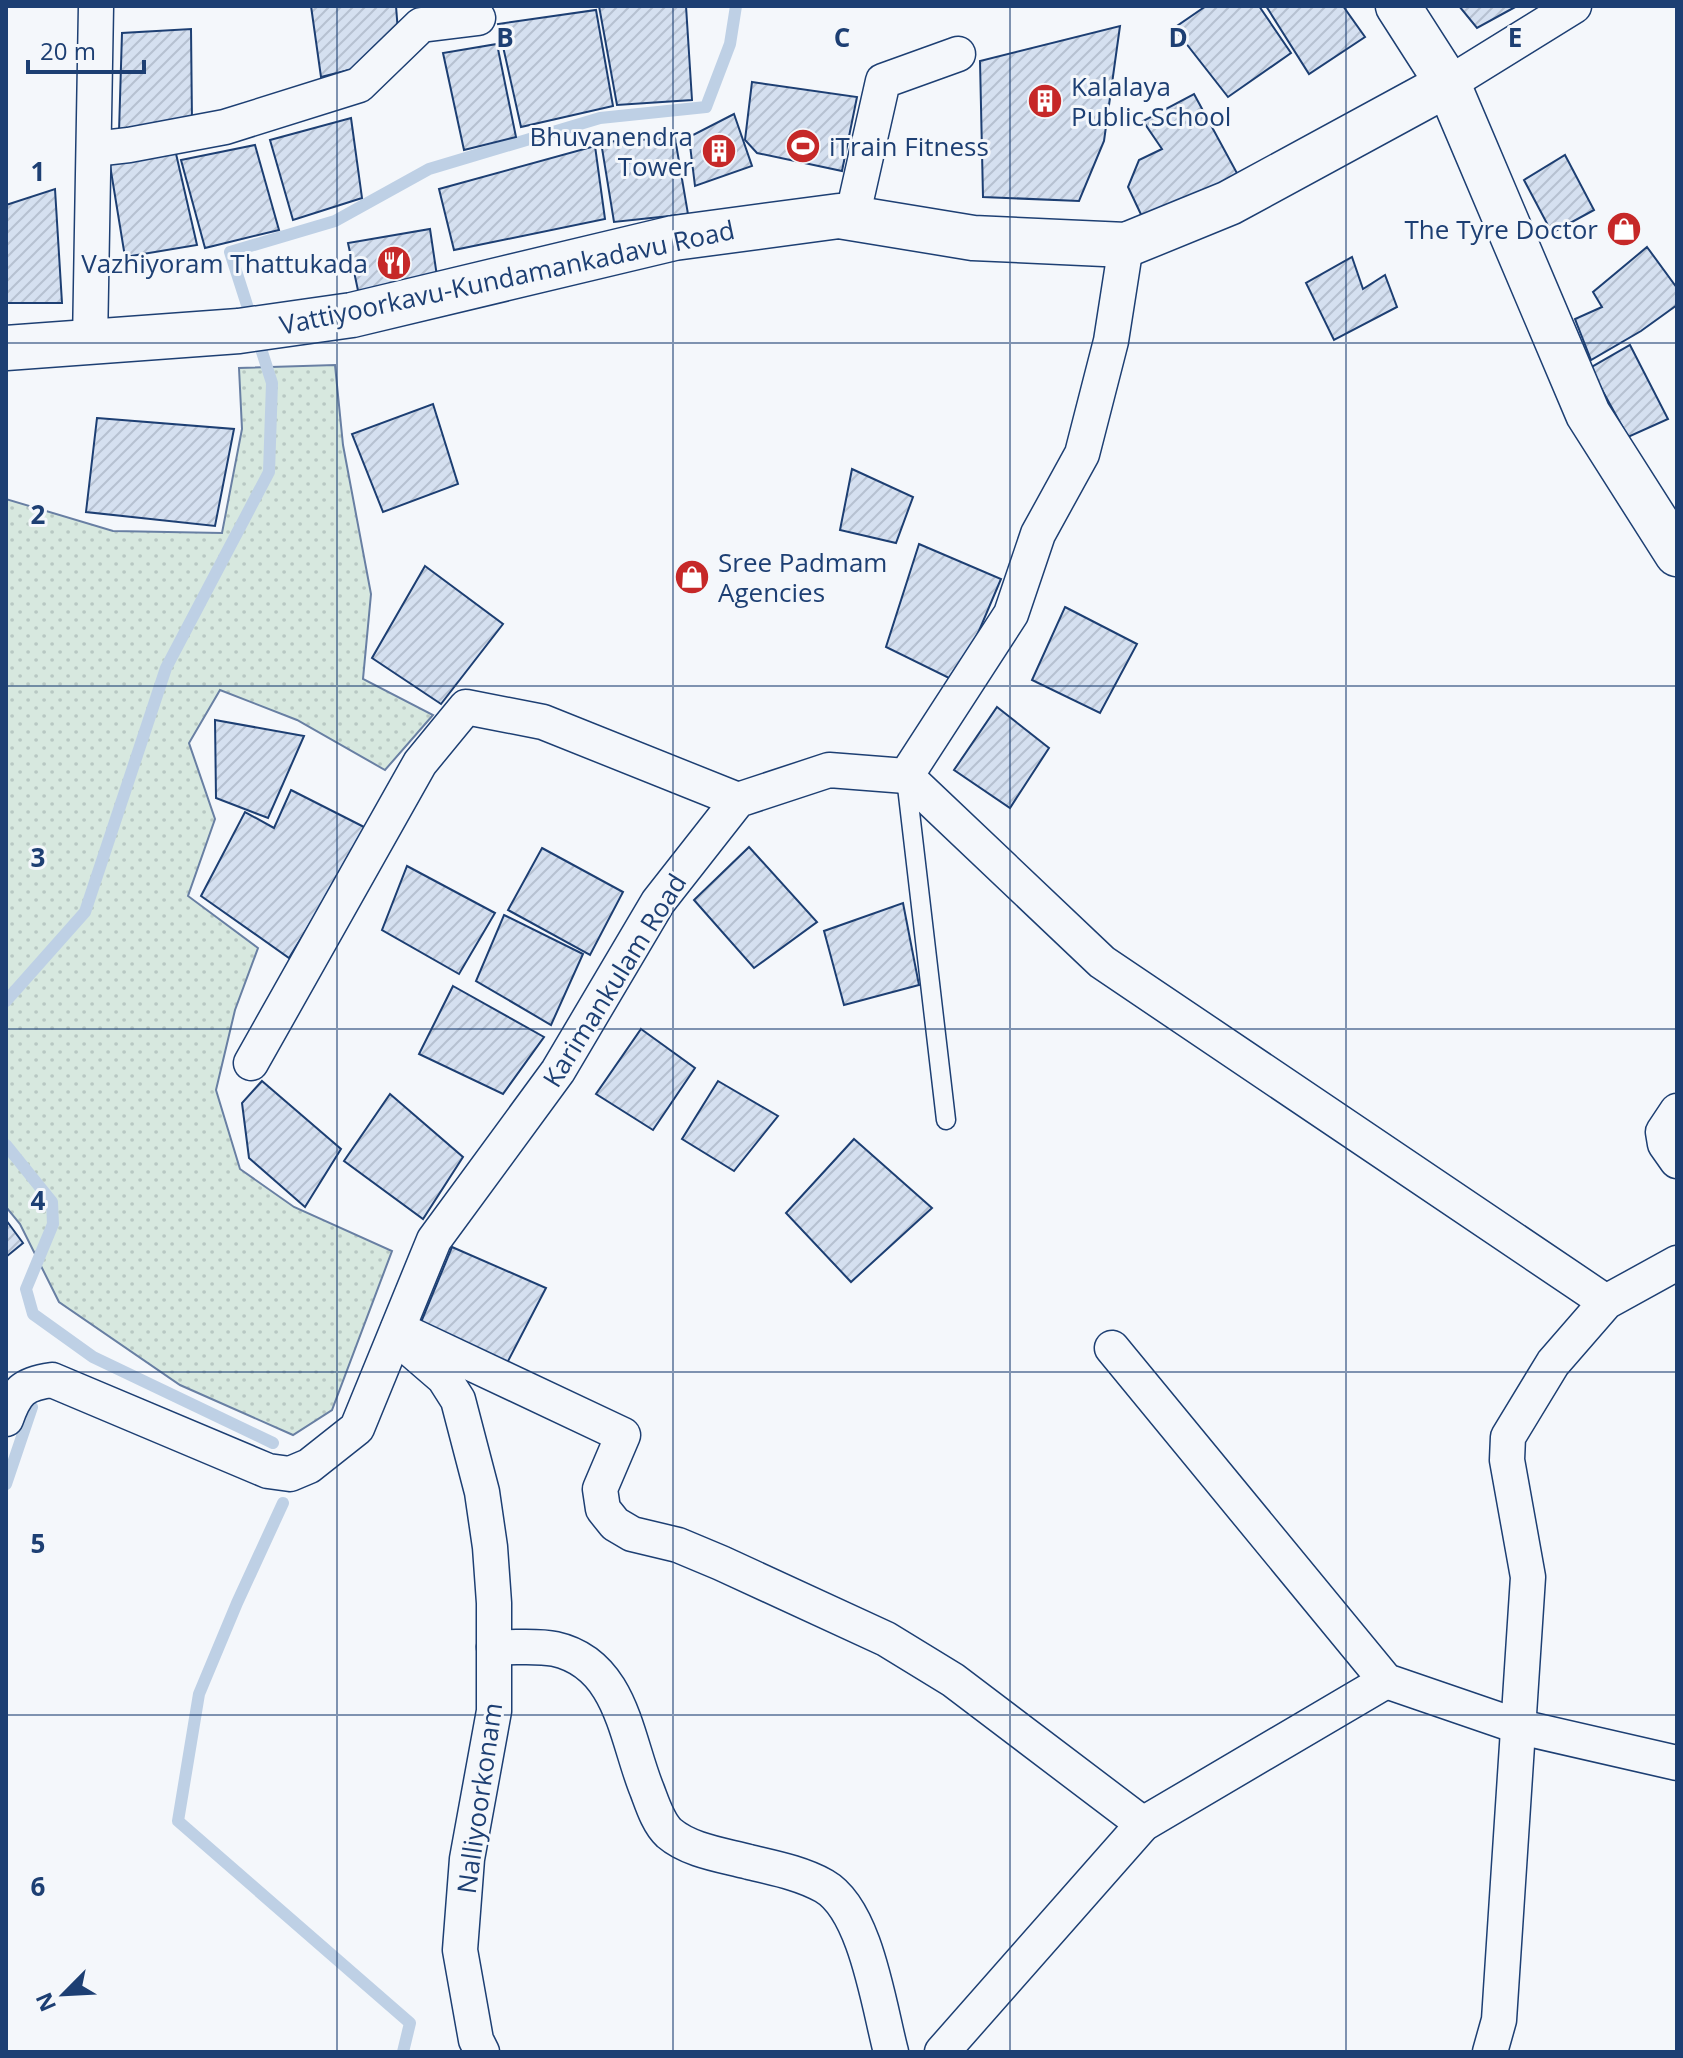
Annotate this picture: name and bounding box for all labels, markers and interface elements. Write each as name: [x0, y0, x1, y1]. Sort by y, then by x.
text: B: [496, 19, 514, 55]
text: C: [834, 19, 850, 55]
text: D: [1168, 19, 1188, 55]
text: E: [1508, 19, 1522, 55]
scale bar: [28, 24, 144, 74]
text: 20 m: [40, 34, 96, 67]
place label: Kalalaya Public School: [1071, 68, 1231, 134]
building icon: Kalalaya Public School: [1026, 82, 1064, 120]
place label: Bhuvanendra Tower: [529, 118, 693, 184]
sports icon: iTrain Fitness: [784, 127, 822, 165]
place label: iTrain Fitness: [829, 128, 989, 164]
building icon: Bhuvanendra Tower: [700, 132, 738, 170]
text: 1: [31, 153, 45, 189]
shop icon: The Tyre Doctor: [1605, 210, 1643, 248]
street label: Vattiyoorkavu-Kundamankadavu Road: [276, 211, 738, 343]
place label: The Tyre Doctor: [1405, 211, 1598, 247]
restaurant icon: Vazhiyoram Thattukada: [375, 244, 413, 282]
place label: Vazhiyoram Thattukada: [81, 245, 368, 281]
text: 2: [31, 496, 46, 532]
place label: Sree Padmam Agencies: [718, 544, 887, 610]
shop icon: Sree Padmam Agencies: [673, 558, 711, 596]
text: 3: [31, 839, 45, 875]
street label: Karimankulam Road: [534, 866, 694, 1094]
text: 4: [31, 1182, 46, 1218]
text: 5: [31, 1525, 45, 1561]
street label: Nalliyoorkonam: [448, 1700, 510, 1896]
text: 6: [31, 1868, 46, 1904]
north arrow: [24, 1954, 104, 2034]
text: N: [27, 1988, 62, 2017]

